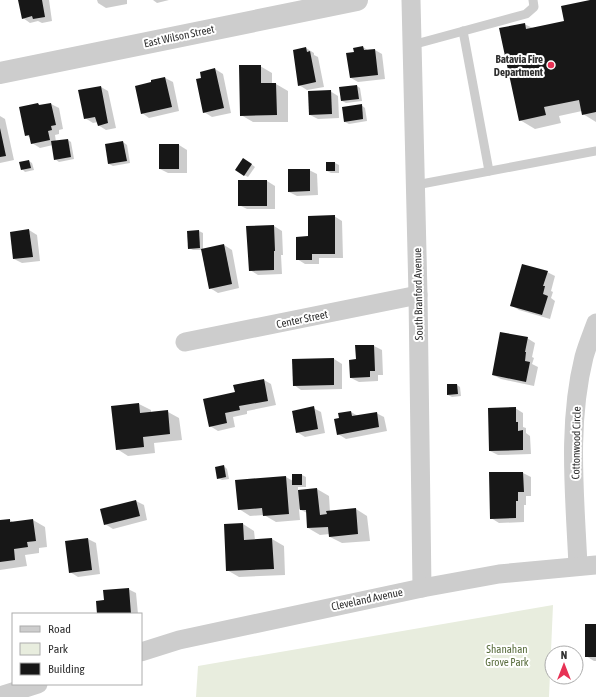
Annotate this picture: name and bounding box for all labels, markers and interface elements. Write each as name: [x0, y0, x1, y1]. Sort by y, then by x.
street label: East Wilson Street: [143, 23, 215, 49]
place label: Batavia Fire Department: [494, 53, 544, 78]
marker: Batavia Fire Department: [546, 60, 556, 70]
street label: South Branford Avenue: [411, 248, 425, 340]
street label: Center Street: [275, 308, 329, 330]
street label: Cottonwood Circle: [569, 406, 583, 480]
street label: Cleveland Avenue: [330, 586, 404, 612]
legend: [12, 613, 142, 685]
text: Road: [48, 622, 71, 636]
text: Park: [48, 642, 69, 656]
park label: Shanahan Grove Park: [485, 643, 529, 668]
north arrow: [544, 645, 584, 685]
text: N: [561, 649, 567, 661]
text: Building: [48, 662, 86, 676]

